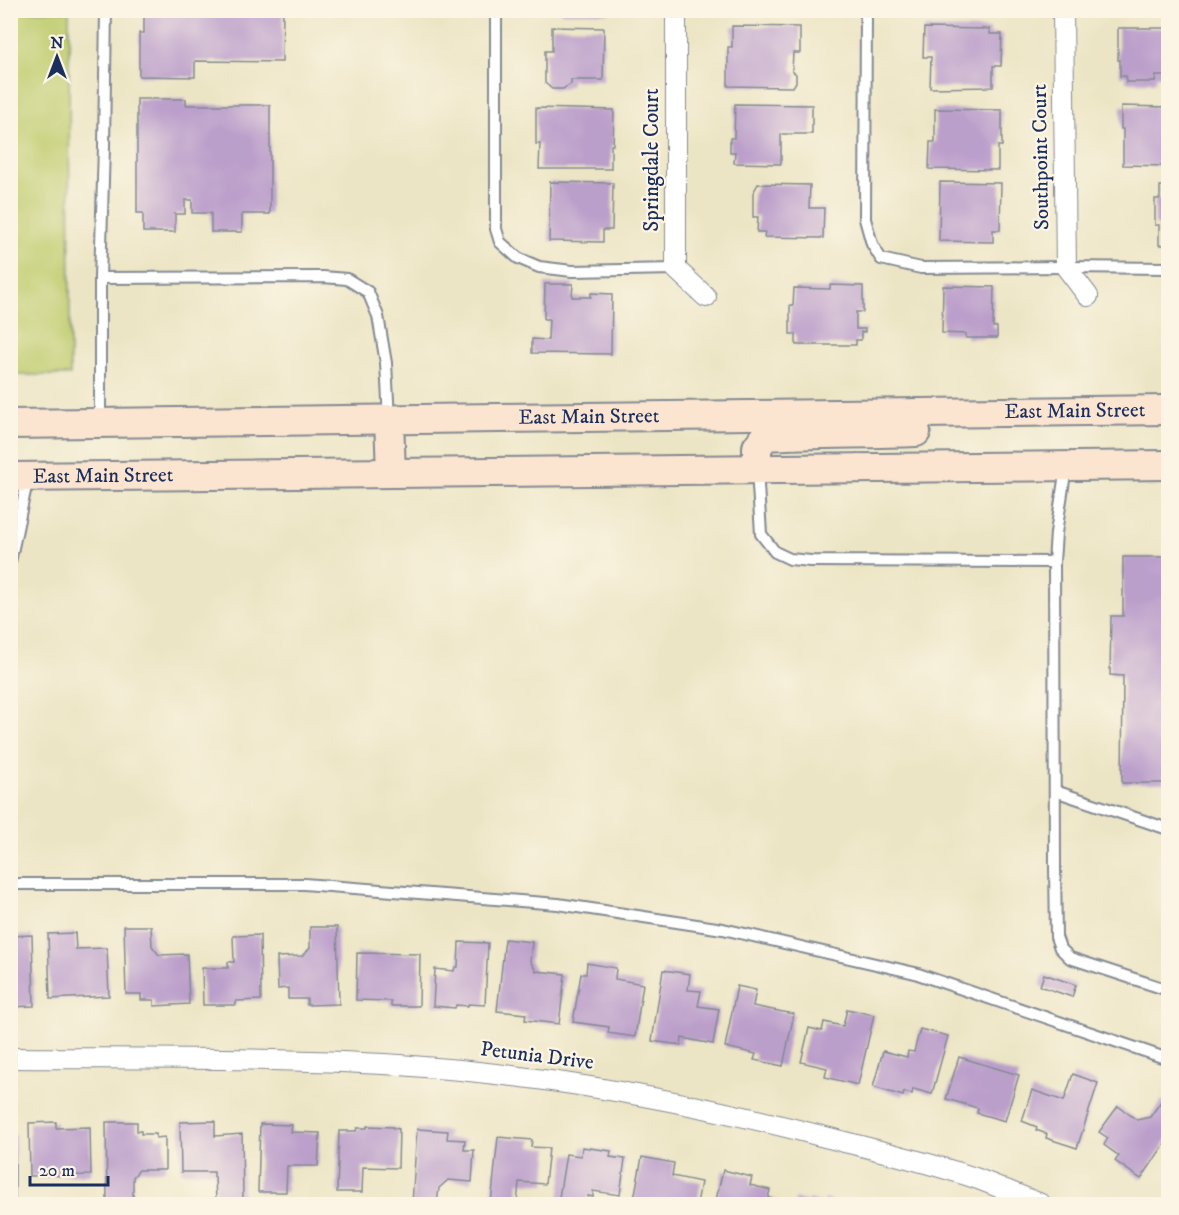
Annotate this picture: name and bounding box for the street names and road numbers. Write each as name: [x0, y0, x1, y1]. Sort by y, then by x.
street label: Southpoint Court: [1027, 83, 1055, 230]
street label: Springdale Court: [639, 88, 665, 232]
street label: East Main Street: [1004, 397, 1146, 425]
street label: East Main Street: [518, 403, 660, 431]
street label: East Main Street: [32, 462, 174, 490]
street label: Petunia Drive: [479, 1036, 595, 1076]

